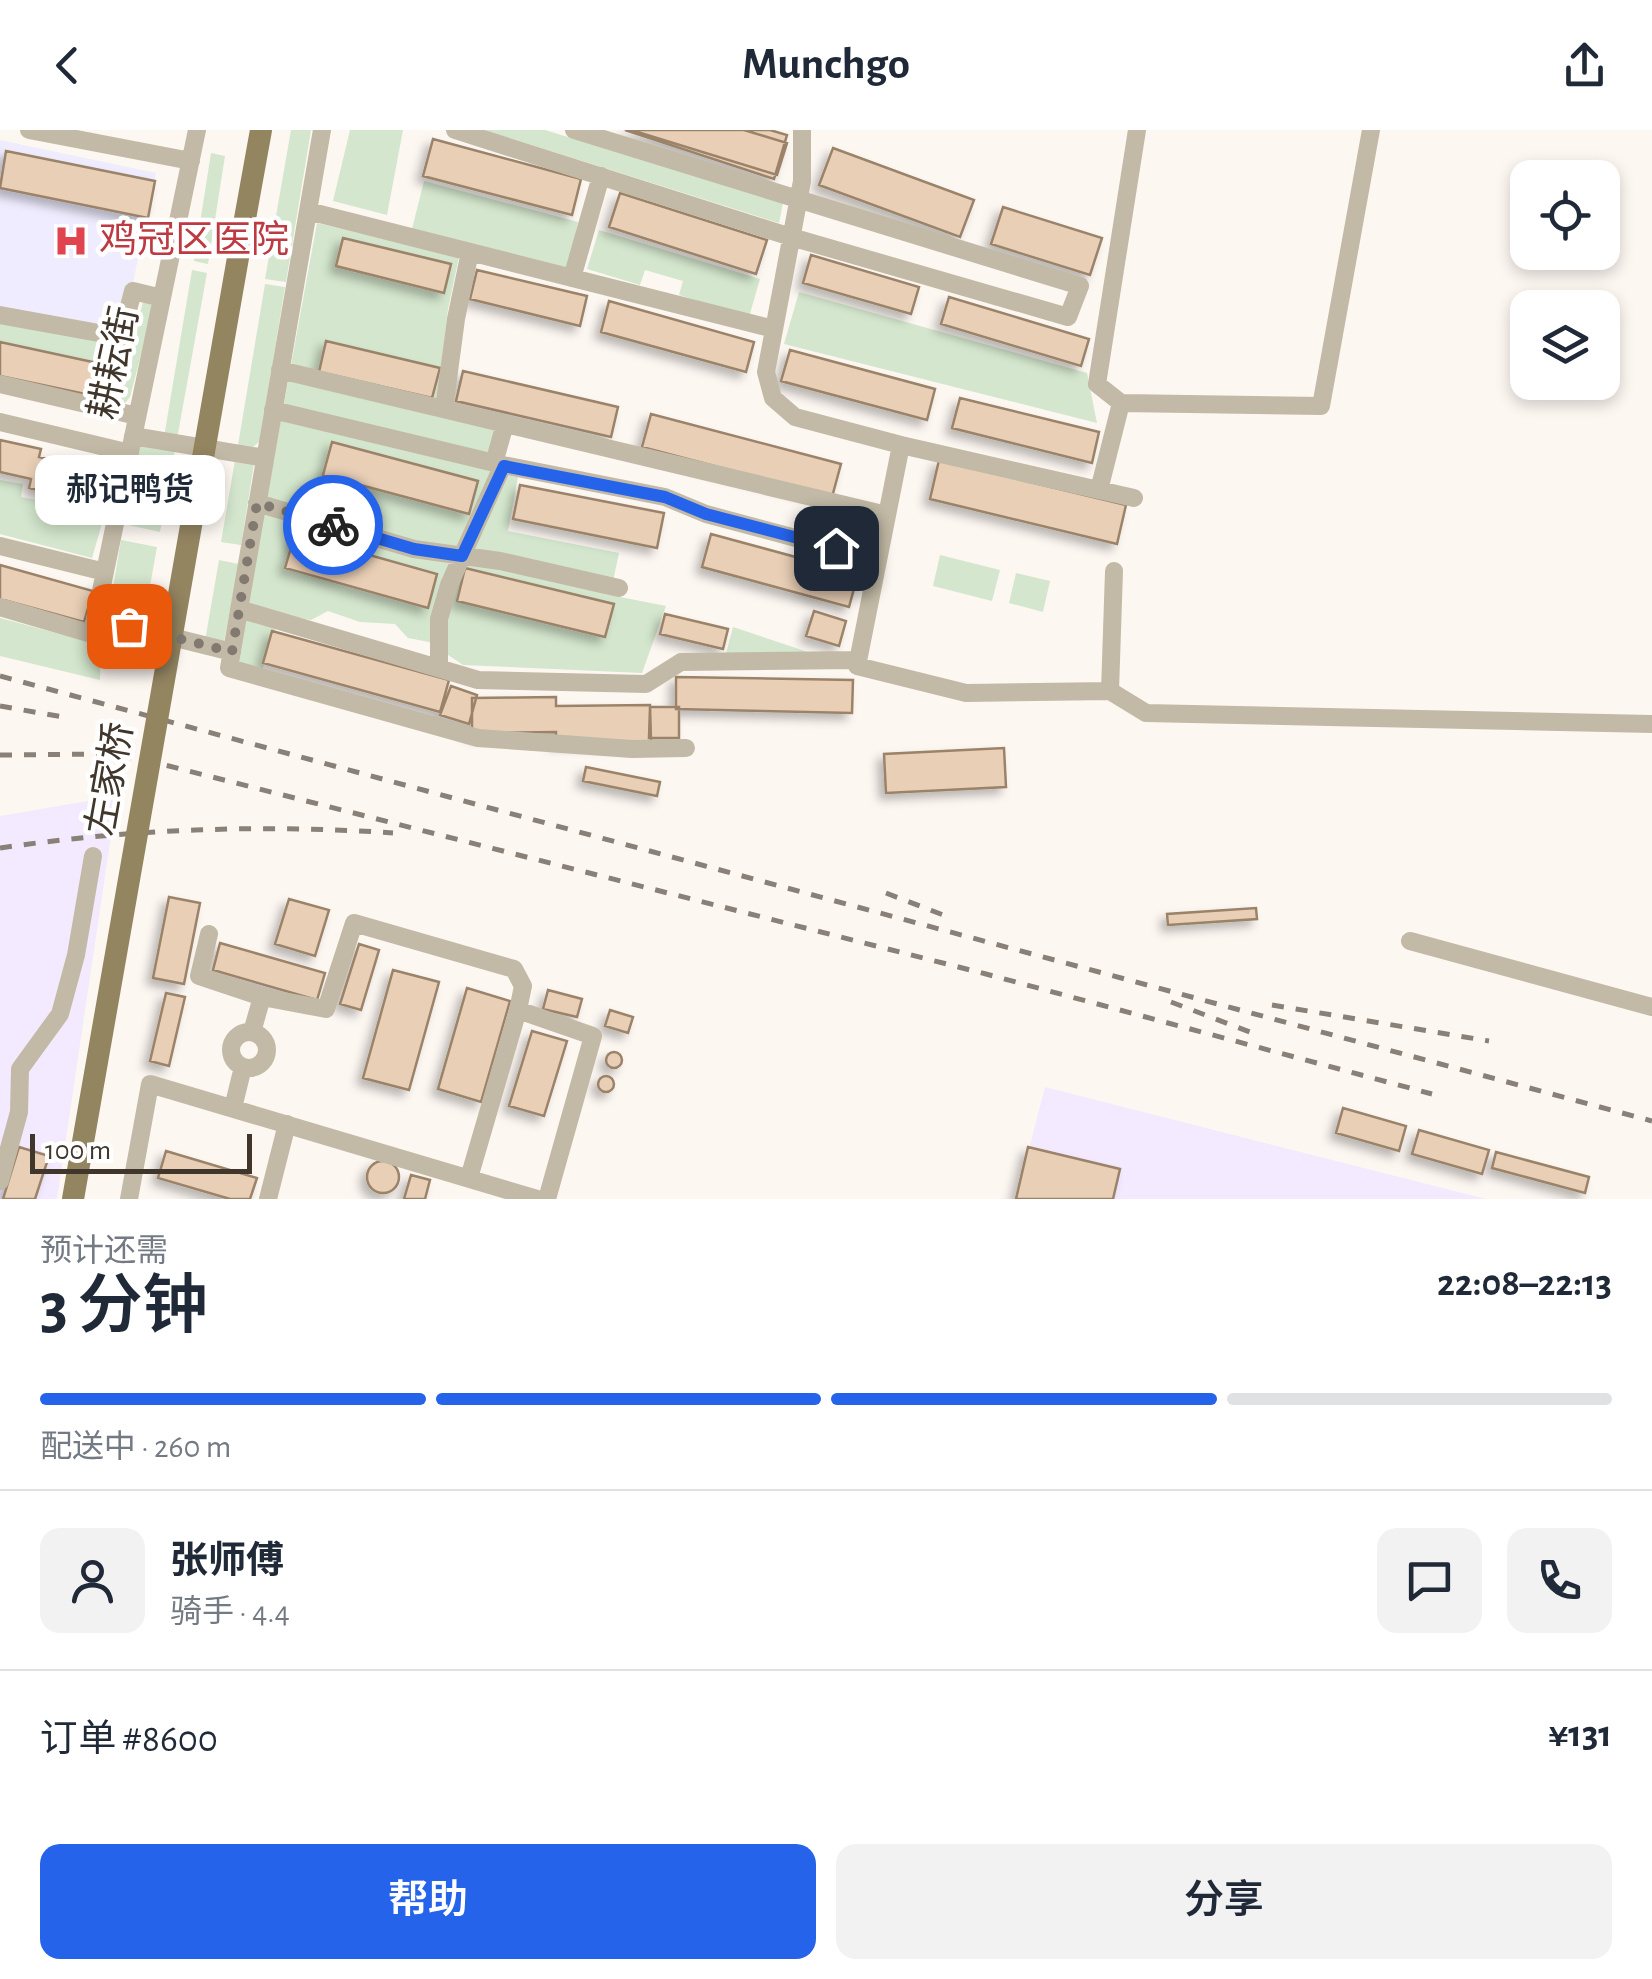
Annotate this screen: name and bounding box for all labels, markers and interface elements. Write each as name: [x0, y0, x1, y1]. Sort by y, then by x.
icon: back: [40, 38, 95, 93]
icon: share: [1557, 38, 1612, 93]
text: Munchgo: [742, 42, 910, 87]
map controls: [1510, 160, 1620, 400]
button: locate: [1510, 160, 1620, 270]
place label: 鸡冠区医院: [99, 219, 289, 260]
hospital icon: 鸡冠区医院: [52, 222, 90, 260]
button: layers: [1510, 290, 1620, 400]
street label: 耕耘街: [82, 303, 145, 423]
callout: 郝记鸭货: [34, 456, 224, 526]
text: 郝记鸭货: [66, 474, 194, 506]
courier: [283, 475, 383, 575]
icon: bike: [306, 498, 361, 553]
pin: [794, 506, 879, 591]
icon: home: [809, 521, 864, 576]
pin: [87, 584, 172, 669]
icon: bag: [102, 599, 157, 654]
street label: 左家桥: [79, 719, 140, 838]
scale bar: [30, 1129, 252, 1174]
text: 100 m: [45, 1137, 111, 1165]
text: 预计还需: [40, 1235, 168, 1267]
text: 22:08–22:13: [1437, 1265, 1612, 1303]
text: 3 分钟: [40, 1275, 208, 1340]
text: 配送中 · 260 m: [40, 1431, 231, 1463]
button: person: [40, 1528, 145, 1633]
button: chat: [1377, 1528, 1482, 1633]
button: phone: [1507, 1528, 1612, 1633]
text: 张师傅: [170, 1543, 284, 1581]
text: 骑手 · 4.4: [170, 1596, 290, 1628]
text: ¥131: [1548, 1716, 1612, 1754]
text: 订单 #8600: [40, 1721, 218, 1759]
button: 帮助: [40, 1844, 816, 1959]
button: 分享: [836, 1844, 1612, 1959]

